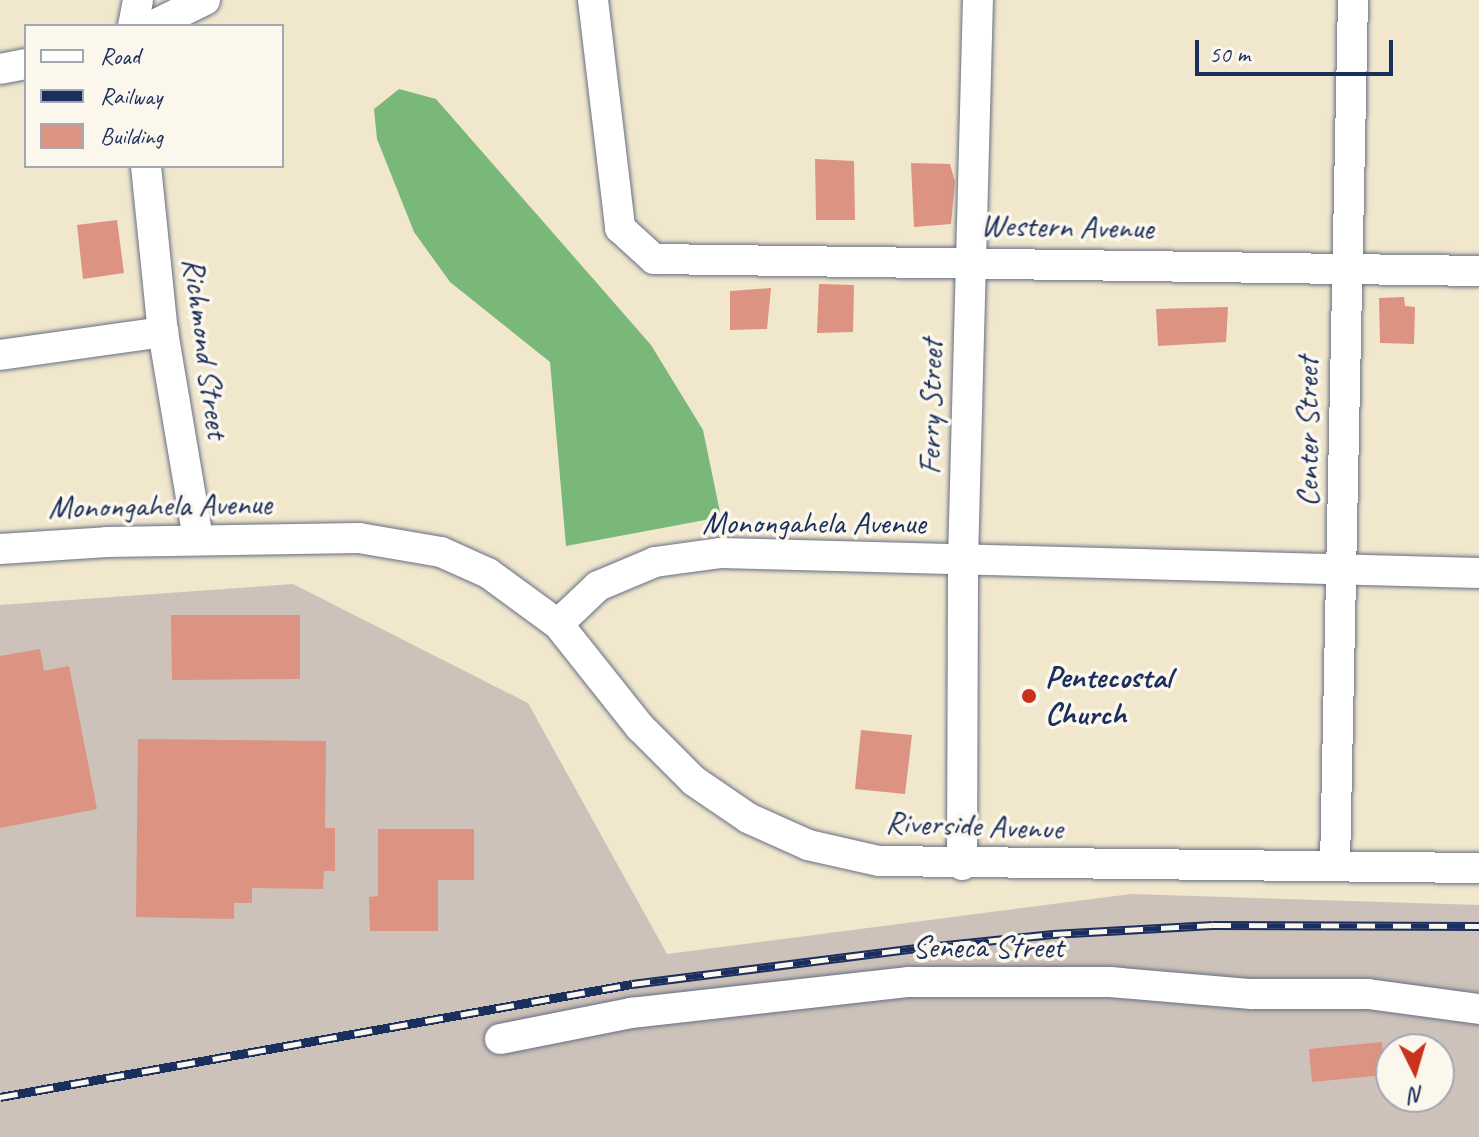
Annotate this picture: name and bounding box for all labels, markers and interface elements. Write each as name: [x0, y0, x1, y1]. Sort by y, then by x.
legend: [24, 24, 284, 168]
scale bar: [1199, 24, 1397, 74]
text: 50 m: [1209, 39, 1250, 69]
text: Road: [100, 41, 140, 71]
text: Railway: [100, 81, 162, 111]
text: Building: [100, 121, 163, 151]
street label: Western Avenue: [980, 206, 1154, 248]
street label: Richmond Street: [173, 255, 237, 441]
street label: Ferry Street: [911, 339, 951, 475]
street label: Center Street: [1289, 357, 1327, 507]
street label: Monongahela Avenue: [48, 485, 272, 527]
street label: Monongahela Avenue: [702, 504, 926, 542]
place label: Pentecostal Church: [1045, 659, 1172, 734]
marker: Pentecostal Church: [1020, 687, 1038, 705]
street label: Riverside Avenue: [885, 804, 1063, 848]
street label: Seneca Street: [912, 928, 1064, 966]
north arrow: [1375, 1033, 1455, 1113]
text: N: [1409, 1080, 1425, 1109]

